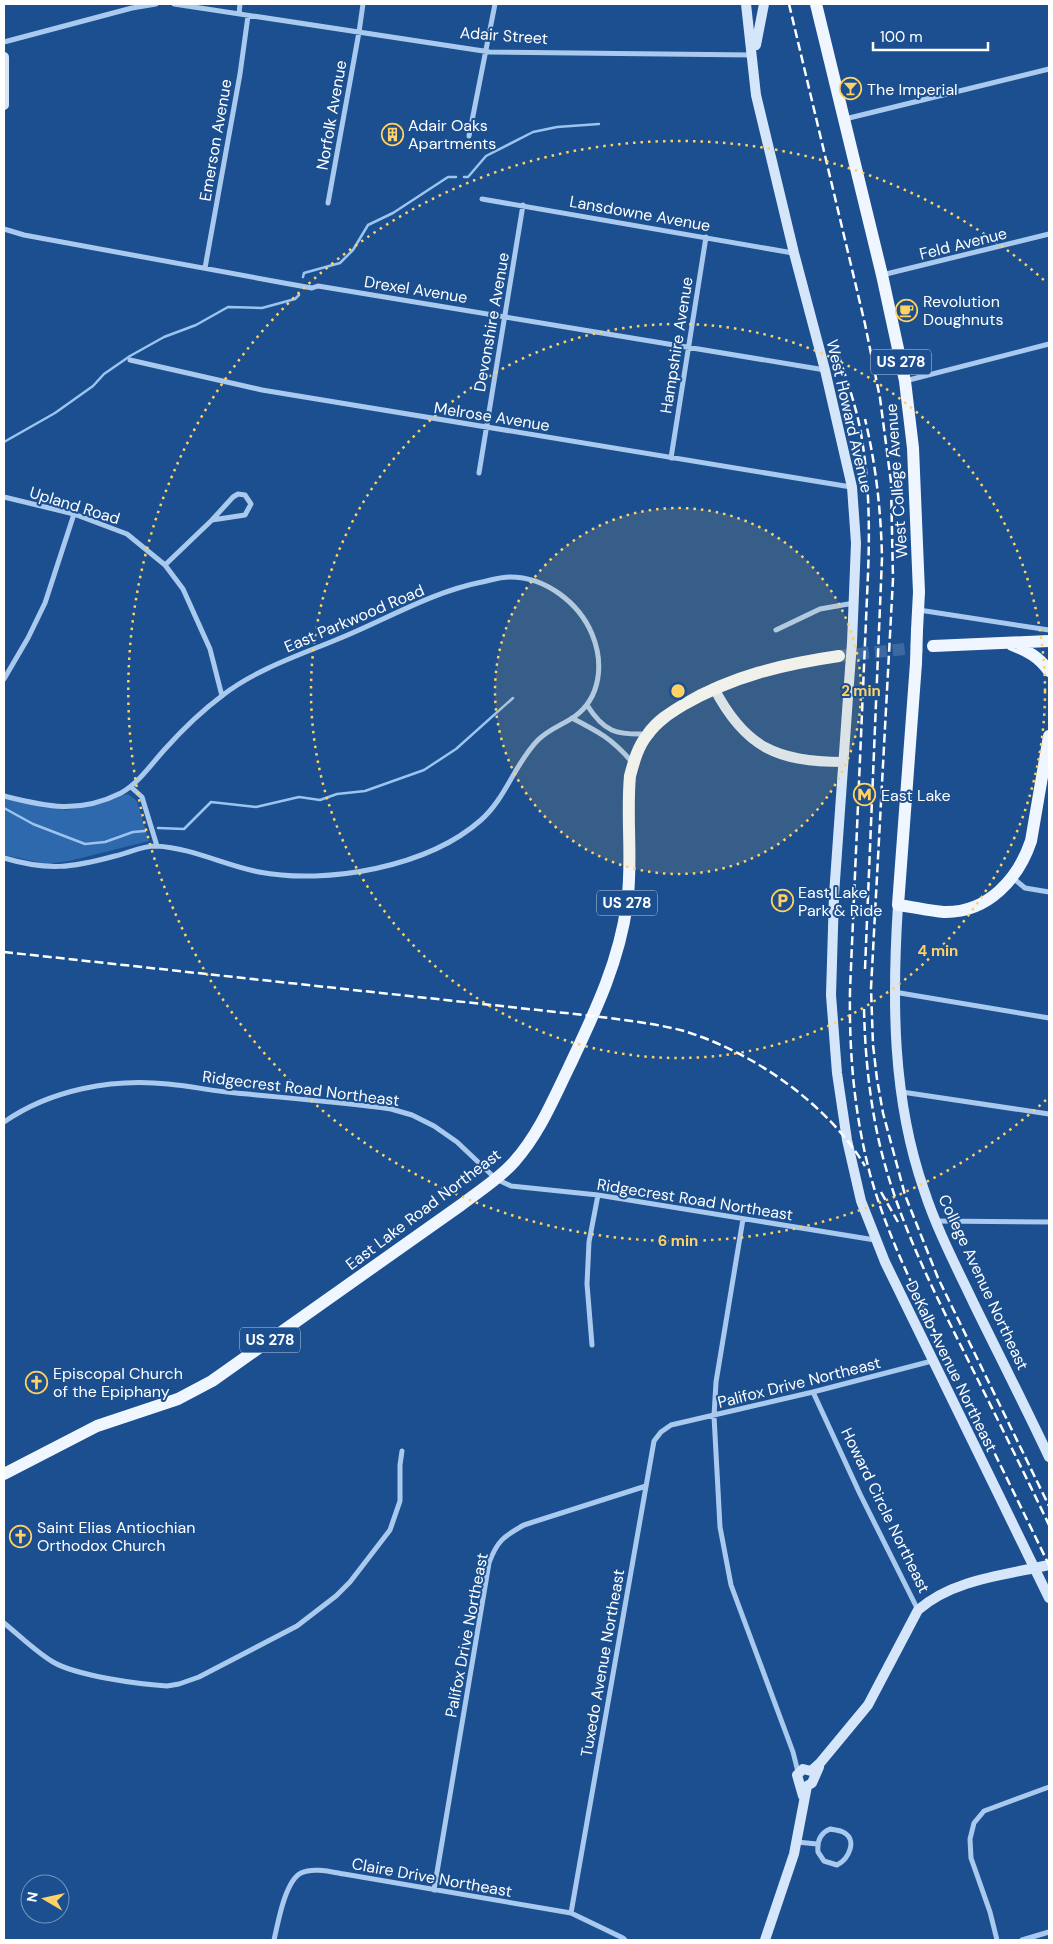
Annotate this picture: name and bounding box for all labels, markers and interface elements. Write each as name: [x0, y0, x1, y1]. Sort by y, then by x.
scale bar: [873, 20, 988, 52]
street label: Adair Street: [459, 22, 549, 49]
text: 100 m: [880, 27, 923, 47]
street label: Norfolk Avenue: [311, 58, 352, 172]
street label: Emerson Avenue: [194, 77, 237, 203]
bar icon: The Imperial: [839, 77, 863, 101]
place label: The Imperial: [867, 79, 958, 100]
place label: Adair Oaks Apartments: [408, 115, 496, 154]
building icon: Adair Oaks Apartments: [380, 122, 404, 146]
street label: Lansdowne Avenue: [568, 191, 712, 236]
street label: Feld Avenue: [917, 222, 1009, 265]
street label: Devonshire Avenue: [469, 251, 514, 393]
street label: Drexel Avenue: [363, 271, 469, 308]
street label: Hampshire Avenue: [655, 275, 698, 415]
place label: Revolution Doughnuts: [923, 291, 1003, 330]
cafe icon: Revolution Doughnuts: [895, 298, 919, 322]
street label: West Howard Avenue: [822, 337, 877, 495]
road number: US 278: [871, 350, 931, 374]
street label: Melrose Avenue: [433, 397, 551, 436]
street label: West College Avenue: [881, 403, 912, 559]
street label: Upland Road: [27, 482, 123, 529]
street label: East Parkwood Road: [281, 579, 427, 657]
text: 2 min: [841, 681, 881, 701]
centre of rings: [669, 682, 687, 700]
metro station icon: East Lake: [853, 783, 877, 807]
place label: East Lake: [881, 785, 951, 806]
place label: East Lake Park & Ride: [798, 882, 882, 921]
parking icon: East Lake Park & Ride: [770, 889, 794, 913]
road number: US 278: [597, 890, 657, 916]
text: 4 min: [918, 941, 958, 961]
street label: Ridgecrest Road Northeast: [201, 1066, 401, 1111]
street label: East Lake Road Northeast: [341, 1144, 505, 1275]
street label: Ridgecrest Road Northeast: [595, 1174, 795, 1225]
street label: College Avenue Northeast: [934, 1191, 1034, 1373]
text: 6 min: [658, 1231, 698, 1251]
street label: DeKalb Avenue Northeast: [901, 1277, 1002, 1455]
road number: US 278: [240, 1328, 300, 1352]
street label: Palifox Drive Northeast: [715, 1352, 883, 1413]
place label: Episcopal Church of the Epiphany: [53, 1363, 183, 1402]
church icon: Episcopal Church of the Epiphany: [25, 1370, 49, 1394]
street label: Howard Circle Northeast: [836, 1424, 935, 1596]
place label: Saint Elias Antiochian Orthodox Church: [37, 1517, 195, 1556]
church icon: Saint Elias Antiochian Orthodox Church: [9, 1524, 33, 1548]
street label: Palifox Drive Northeast: [440, 1551, 493, 1719]
street label: Tuxedo Avenue Northeast: [576, 1568, 629, 1759]
street label: Claire Drive Northeast: [350, 1853, 514, 1902]
north arrow: [20, 1874, 70, 1924]
text: N: [22, 1891, 42, 1903]

